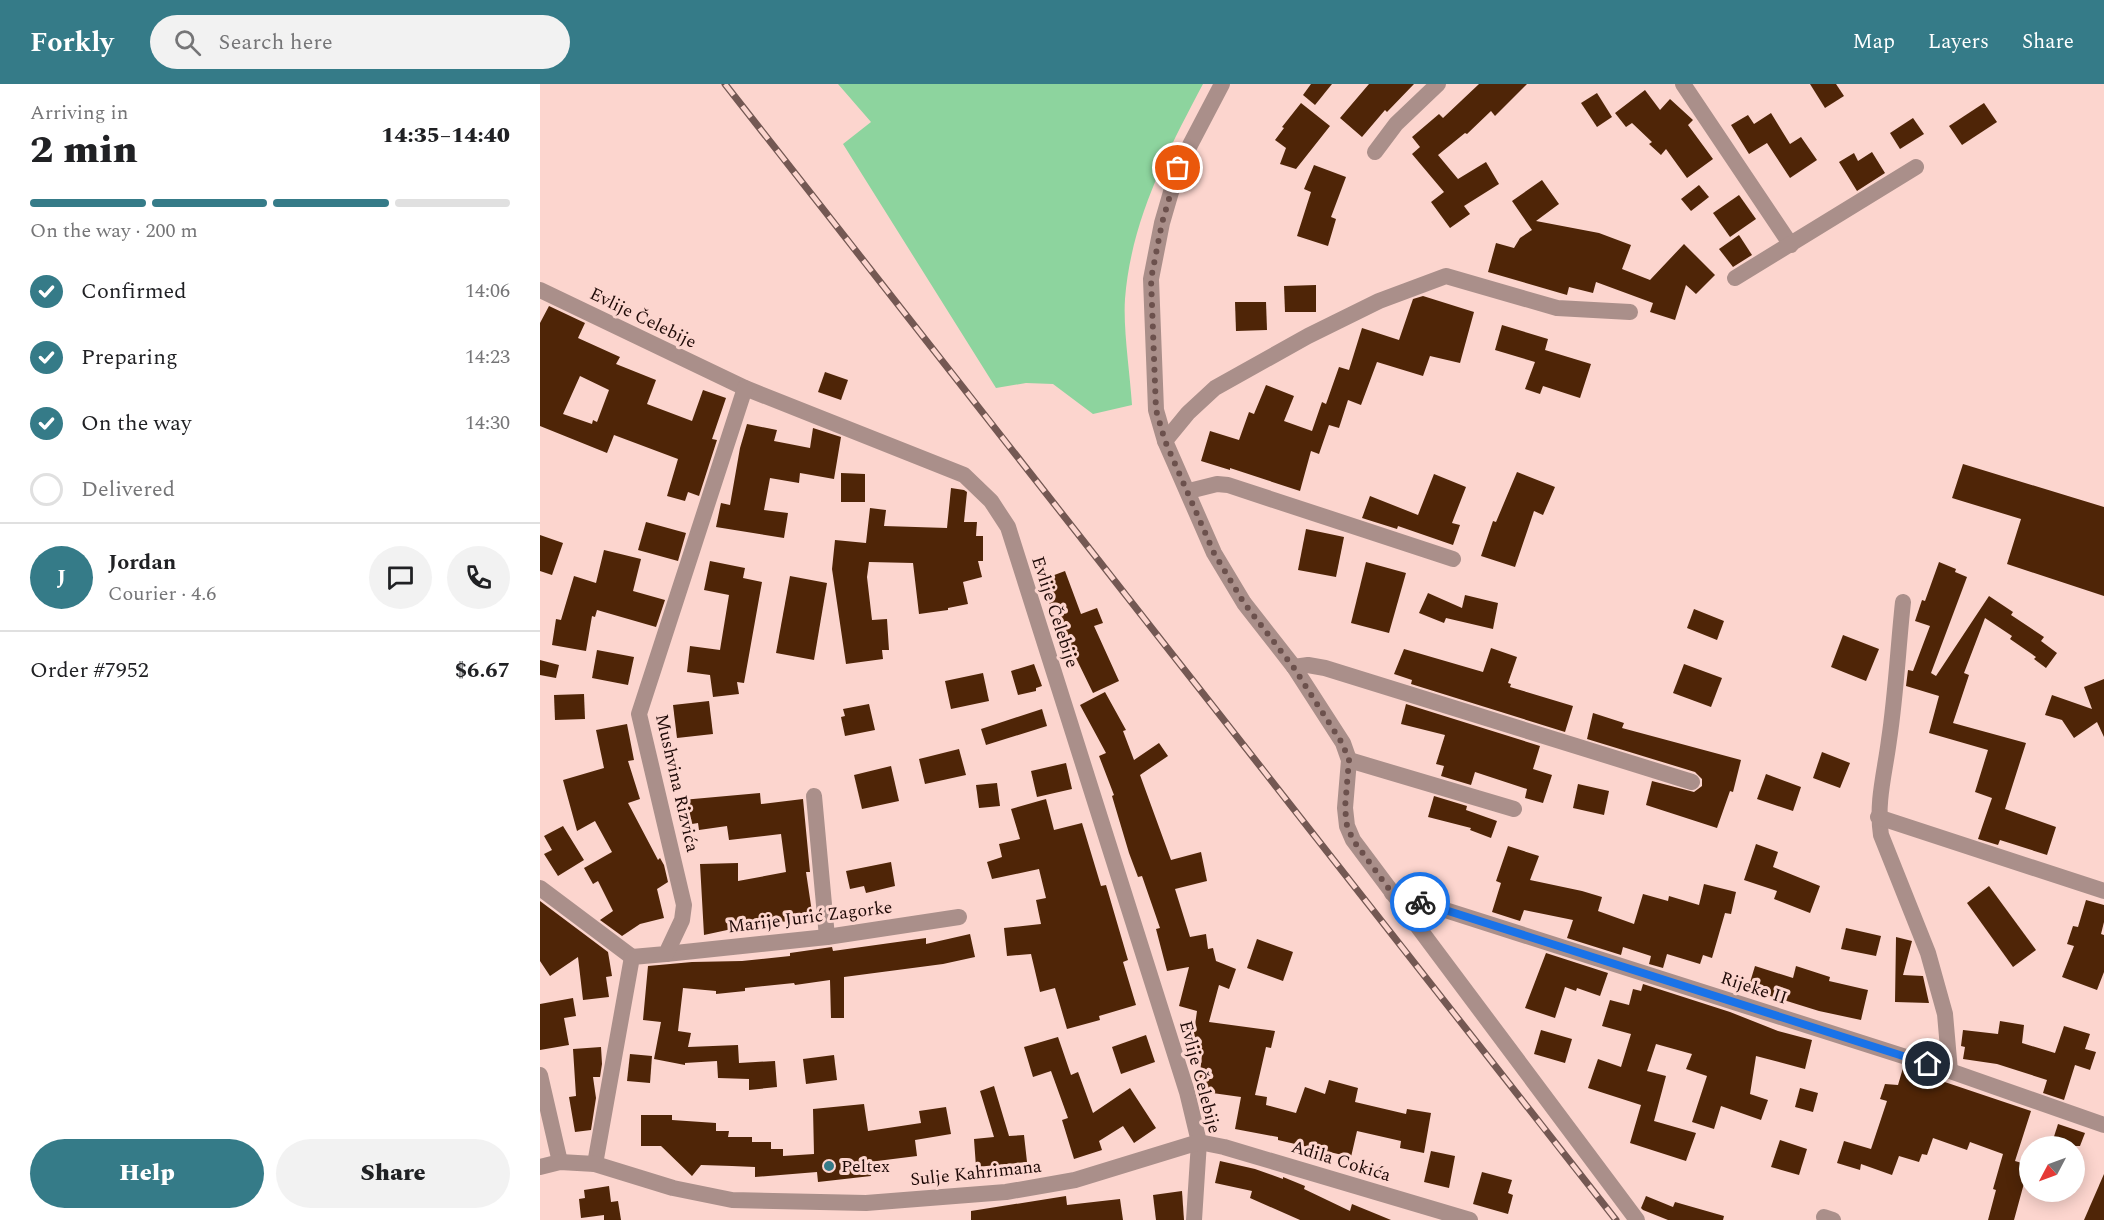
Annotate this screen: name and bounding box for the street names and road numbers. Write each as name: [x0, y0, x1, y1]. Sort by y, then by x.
street label: Evlije Čelebije: [585, 280, 701, 356]
street label: Evlije Čelebije: [1024, 553, 1086, 671]
street label: Mushvina Rizvića: [648, 711, 706, 855]
street label: Marije Jurić Zagorke: [726, 893, 894, 941]
street label: Rijeke II: [1717, 965, 1791, 1011]
street label: Evlije Čelebije: [1172, 1017, 1228, 1137]
street label: Adila Cokića: [1288, 1133, 1394, 1189]
street label: Sulje Kahrimana: [909, 1153, 1043, 1193]

